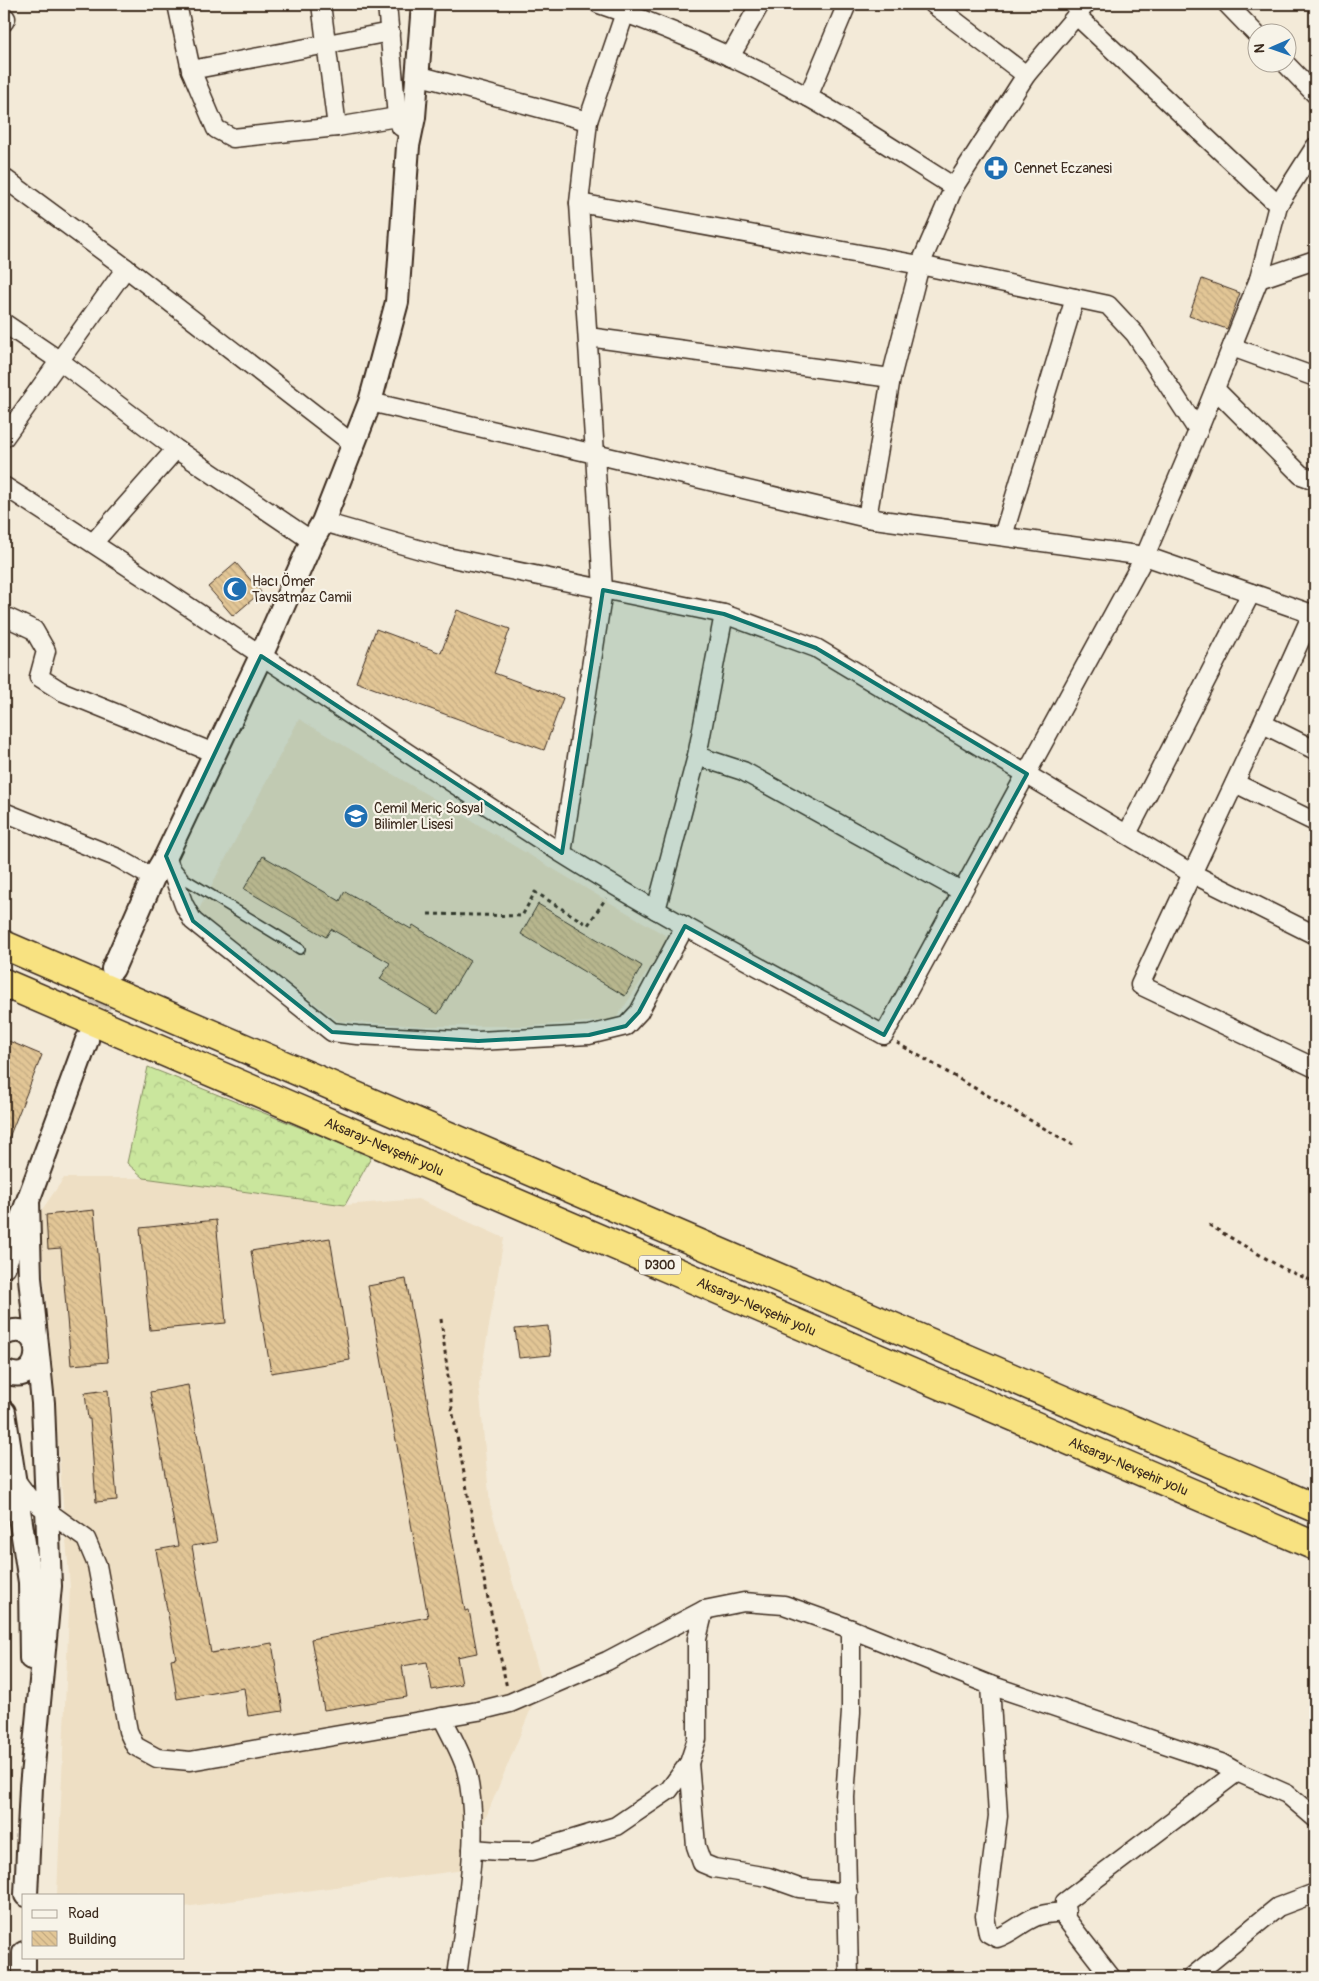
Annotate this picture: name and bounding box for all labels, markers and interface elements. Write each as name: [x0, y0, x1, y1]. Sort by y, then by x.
north arrow: [1246, 22, 1296, 72]
text: N: [1251, 43, 1268, 53]
pharmacy icon: Cennet Eczanesi: [983, 155, 1009, 181]
place label: Cennet Eczanesi: [1014, 160, 1113, 177]
place label: Hacı Ömer Tavsatmaz Camii: [252, 572, 352, 606]
mosque icon: Hacı Ömer Tavsatmaz Camii: [222, 576, 248, 602]
place label: Cemil Meriç Sosyal Bilimler Lisesi: [374, 800, 483, 833]
school or university icon: Cemil Meriç Sosyal Bilimler Lisesi: [343, 803, 369, 829]
street label: Aksaray-Nevşehir yolu: [322, 1113, 447, 1179]
road number: D300: [639, 1256, 681, 1274]
street label: Aksaray-Nevşehir yolu: [694, 1273, 819, 1339]
street label: Aksaray-Nevşehir yolu: [1066, 1433, 1191, 1499]
legend: [22, 1894, 185, 1958]
text: Road: [68, 1904, 99, 1923]
text: Building: [68, 1930, 116, 1949]

